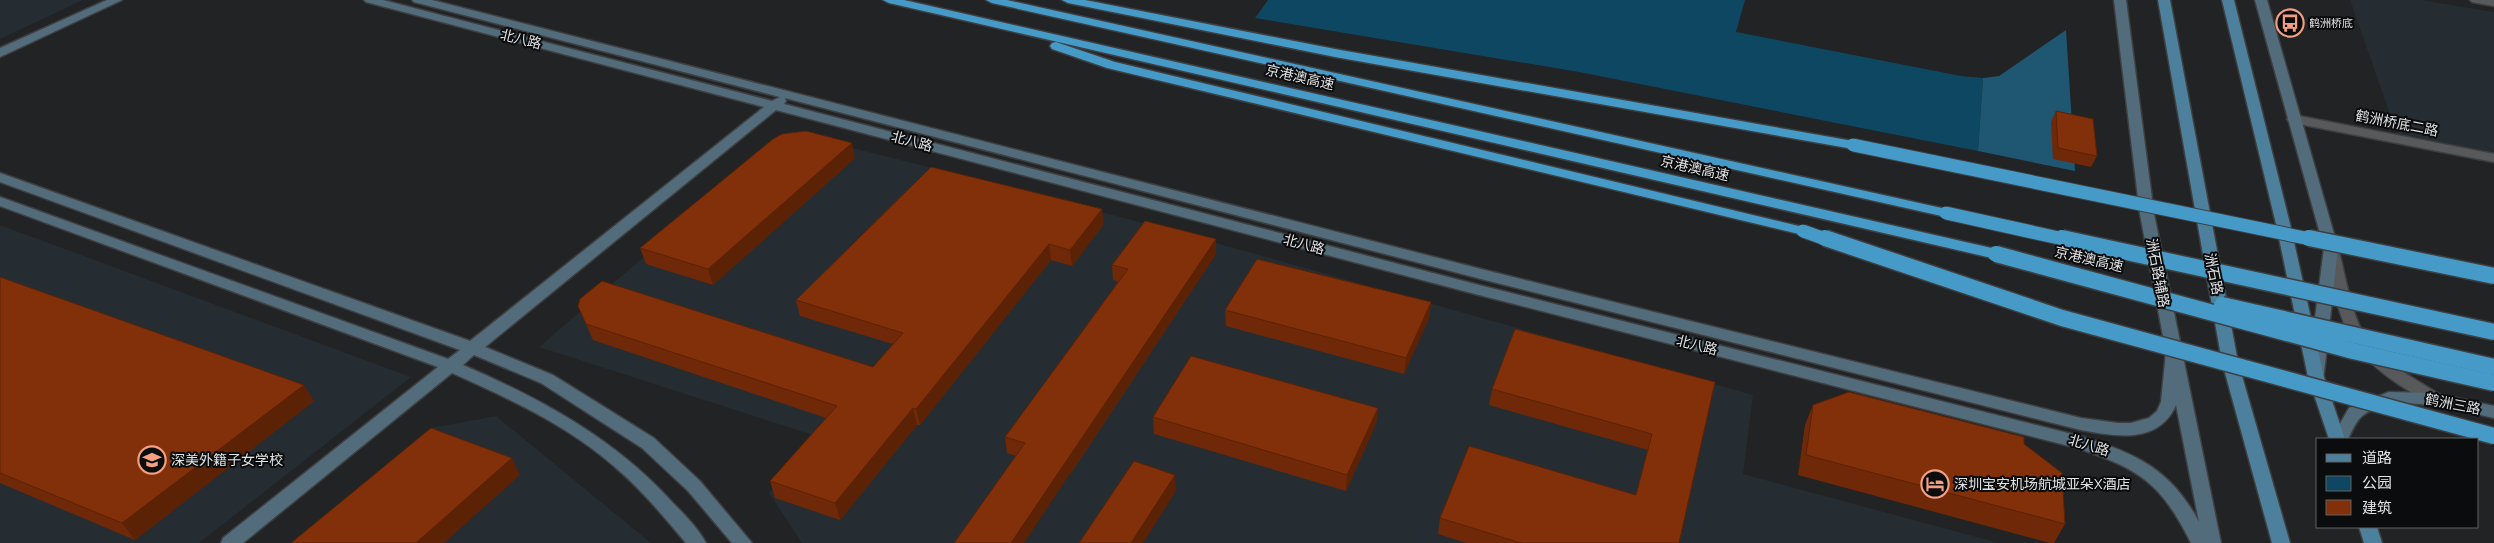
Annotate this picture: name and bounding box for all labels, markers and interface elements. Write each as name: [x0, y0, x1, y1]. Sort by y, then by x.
bus stop icon: 鹤洲桥底: [2275, 8, 2305, 38]
place label: 鹤洲桥底: [2309, 15, 2353, 30]
street label: 北八路: [498, 24, 544, 53]
street label: 京港澳高速: [1264, 59, 1336, 94]
street label: 鹤洲桥底二路: [2354, 105, 2440, 140]
street label: 北八路: [889, 126, 935, 155]
street label: 京港澳高速: [1659, 150, 1731, 185]
street label: 北八路: [1281, 229, 1327, 258]
street label: 洲石路辅路: [2142, 237, 2174, 309]
street label: 京港澳高速: [2053, 241, 2125, 276]
street label: 洲石路: [2201, 251, 2228, 296]
street label: 北八路: [1674, 330, 1720, 359]
street label: 鹤洲三路: [2424, 389, 2482, 418]
street label: 北八路: [2066, 429, 2112, 460]
legend: [2316, 438, 2479, 528]
school or university icon: 深美外籍子女学校: [137, 445, 167, 475]
text: 道路: [2362, 447, 2392, 468]
place label: 深美外籍子女学校: [171, 450, 283, 469]
hotel icon: 深圳宝安机场航城亚朵X酒店: [1920, 469, 1950, 499]
text: 公园: [2362, 472, 2392, 493]
place label: 深圳宝安机场航城亚朵X酒店: [1954, 474, 2130, 493]
text: 建筑: [2362, 497, 2392, 518]

